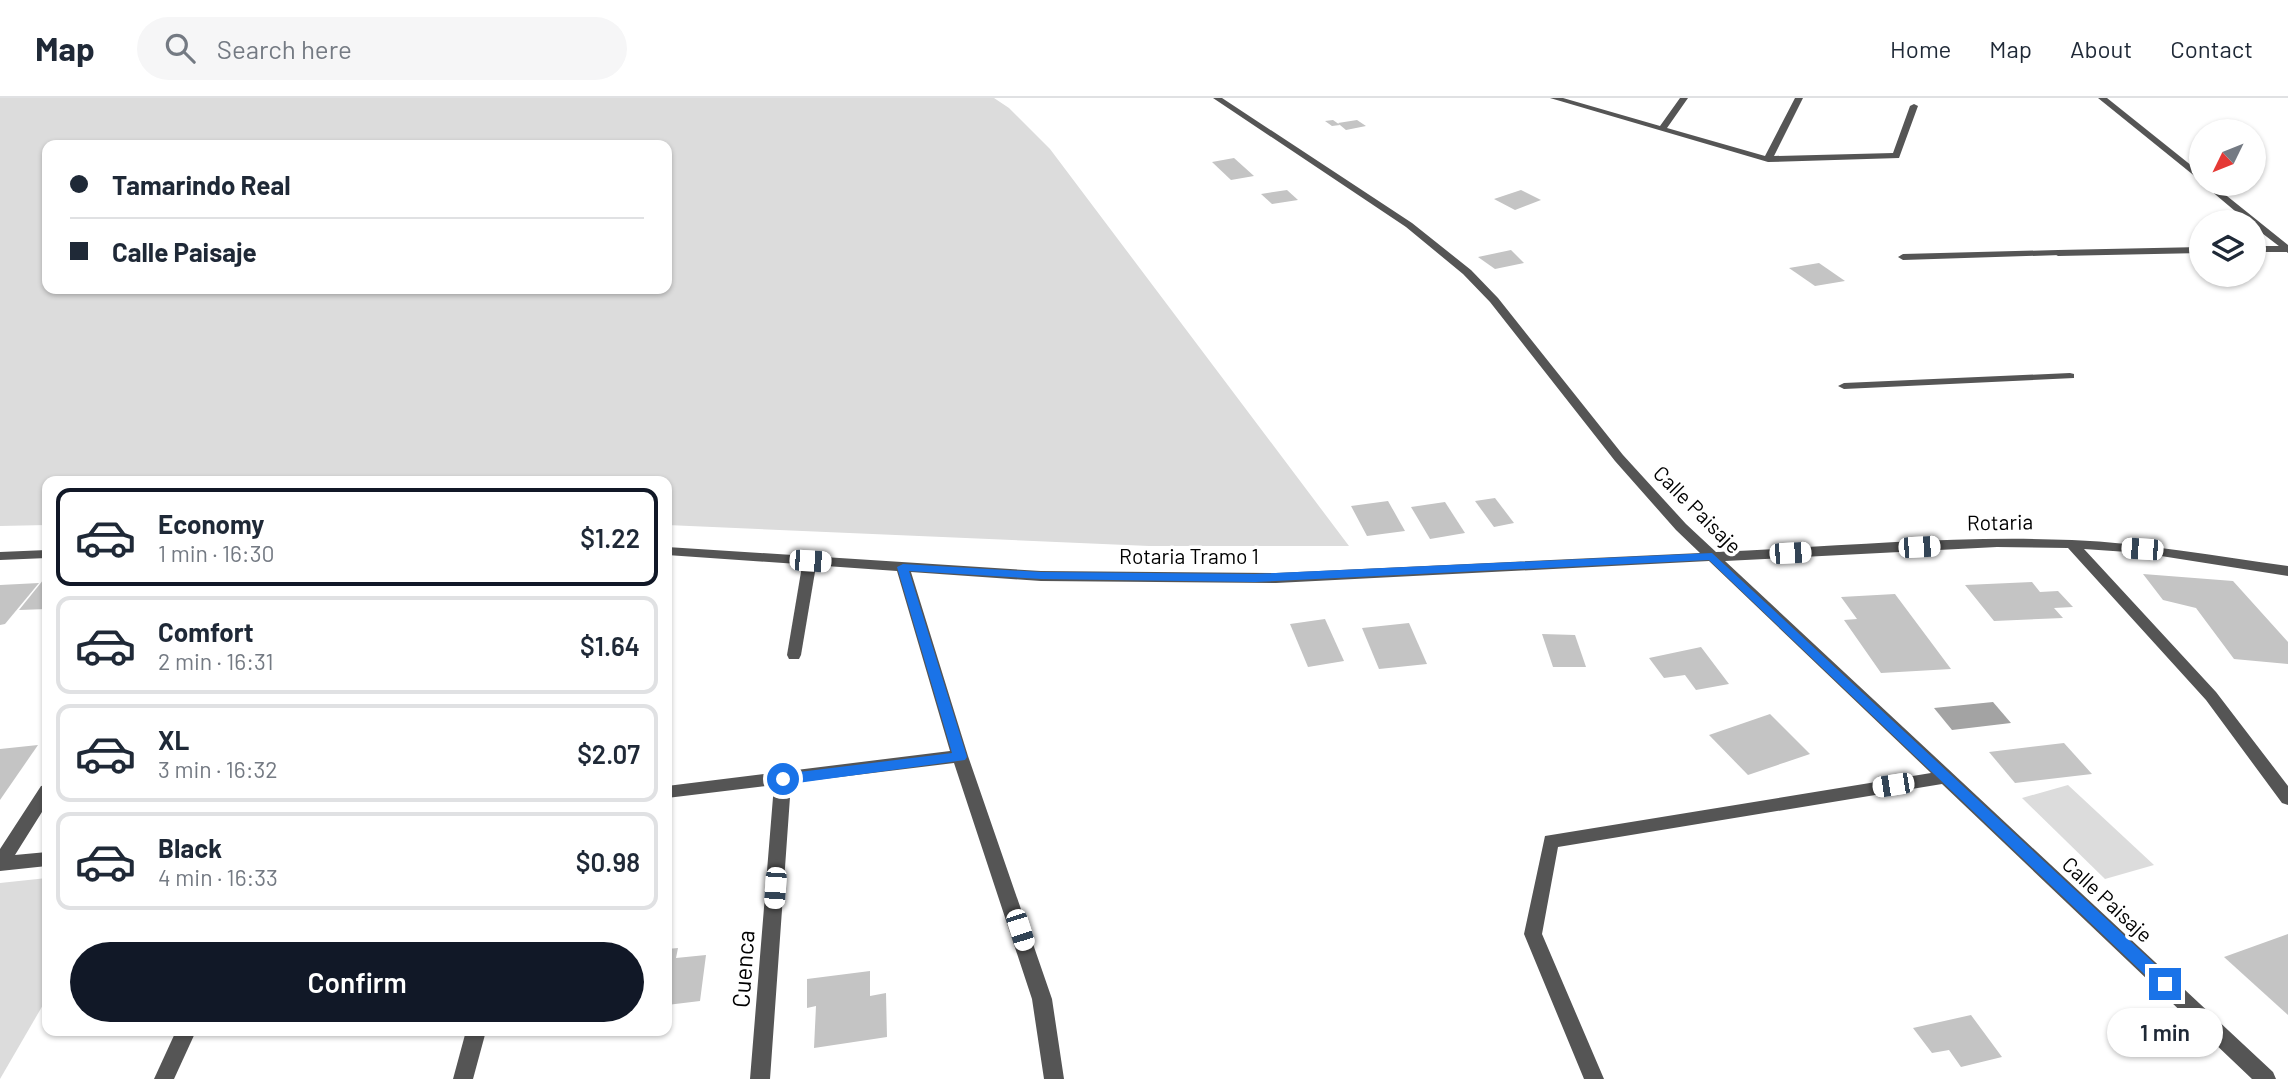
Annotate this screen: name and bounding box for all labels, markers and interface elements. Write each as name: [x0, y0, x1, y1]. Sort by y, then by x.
search box: [137, 17, 627, 80]
text: Map: [35, 28, 95, 68]
icon: search: [161, 29, 199, 67]
text: Search here: [217, 33, 352, 64]
text: Home: [1890, 34, 1951, 63]
text: Map: [1989, 34, 2032, 63]
text: About: [2070, 34, 2132, 63]
text: Contact: [2170, 34, 2253, 63]
north arrow: [2189, 119, 2266, 196]
map controls: [2189, 119, 2266, 287]
text: Tamarindo Real: [112, 169, 291, 200]
button: layers: [2189, 210, 2266, 287]
text: Calle Paisaje: [112, 236, 257, 267]
street label: Calle Paisaje: [1649, 460, 1747, 558]
icon: car: [74, 506, 137, 569]
text: Economy: [158, 508, 264, 539]
street label: Rotaria: [1967, 508, 2033, 535]
text: $1.22: [580, 522, 640, 553]
car: [1898, 535, 1941, 559]
car: [2121, 537, 2164, 561]
text: 1 min · 16:30: [158, 539, 275, 567]
car: [1769, 541, 1812, 565]
street label: Rotaria Tramo 1: [1119, 543, 1259, 568]
car: [789, 549, 832, 573]
icon: car: [74, 614, 137, 677]
text: Comfort: [158, 616, 254, 647]
text: $1.64: [580, 630, 640, 661]
text: 2 min · 16:31: [158, 647, 274, 675]
icon: car: [74, 722, 137, 785]
text: XL: [158, 724, 189, 755]
text: $2.07: [577, 738, 640, 769]
text: 3 min · 16:32: [158, 755, 278, 783]
route start: [767, 763, 799, 795]
car: [1871, 771, 1916, 799]
icon: car: [74, 830, 137, 893]
text: Black: [158, 832, 222, 863]
text: $0.98: [576, 846, 640, 877]
street label: Calle Paisaje: [2058, 851, 2158, 947]
text: 4 min · 16:33: [158, 863, 278, 891]
car: [764, 866, 787, 910]
car: [1004, 907, 1037, 953]
street label: Cuenca: [725, 929, 760, 1009]
button: Confirm: [70, 942, 644, 1022]
route end: [2149, 968, 2181, 1000]
callout: 1 min: [2107, 1008, 2223, 1057]
text: 1 min: [2140, 1018, 2190, 1046]

